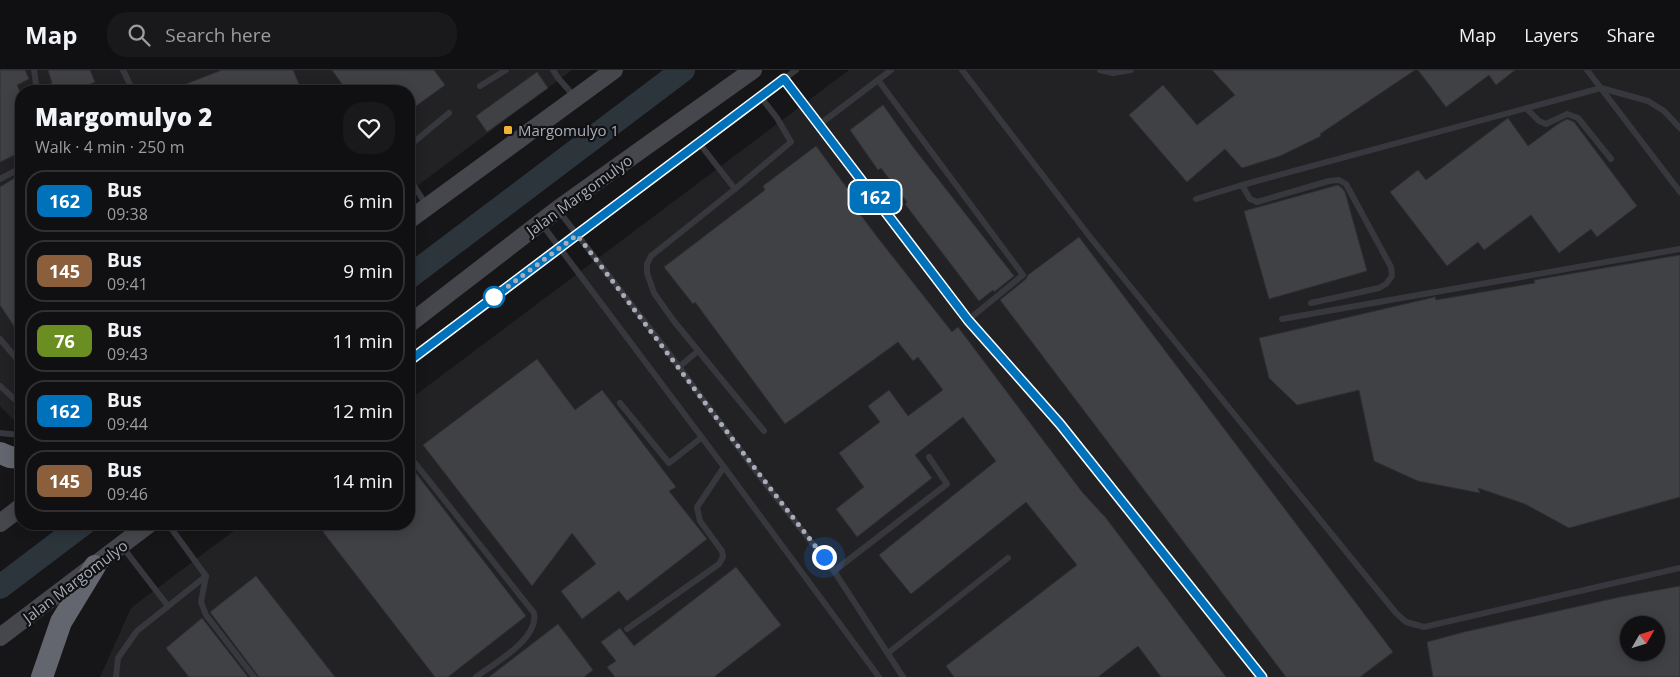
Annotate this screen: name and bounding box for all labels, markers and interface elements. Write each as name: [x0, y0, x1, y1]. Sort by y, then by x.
search box: [107, 12, 457, 57]
text: Map: [25, 18, 77, 51]
icon: search: [125, 21, 153, 49]
text: Search here: [165, 22, 271, 48]
text: Map: [1459, 23, 1496, 47]
text: Layers: [1524, 23, 1579, 47]
text: Share: [1607, 23, 1655, 47]
text: Margomulyo 2: [35, 100, 212, 133]
button: heart: [343, 102, 395, 154]
place label: Margomulyo 1: [518, 120, 619, 140]
marker: Margomulyo 1: [502, 124, 514, 136]
text: Walk · 4 min · 250 m: [35, 136, 185, 158]
street label: Jalan Margomulyo: [520, 150, 636, 241]
text: Bus: [107, 177, 142, 203]
line badge: 162: [846, 181, 904, 213]
text: 162: [860, 185, 890, 209]
text: 6 min: [343, 188, 393, 214]
text: 162: [49, 189, 80, 213]
text: 09:38: [107, 203, 148, 225]
text: Bus: [107, 247, 142, 273]
text: 9 min: [343, 258, 393, 284]
text: 145: [49, 259, 80, 283]
text: 09:41: [107, 273, 148, 295]
unlabelled marker: [483, 286, 505, 308]
text: Bus: [107, 317, 142, 343]
text: 11 min: [332, 328, 393, 354]
text: 76: [54, 329, 75, 353]
text: 09:43: [107, 343, 148, 365]
text: Bus: [107, 387, 142, 413]
text: 12 min: [332, 398, 393, 424]
text: 162: [49, 399, 80, 423]
text: 09:44: [107, 413, 148, 435]
text: Bus: [107, 457, 142, 483]
text: 14 min: [332, 468, 393, 494]
text: 145: [49, 469, 80, 493]
text: 09:46: [107, 483, 148, 505]
street label: Jalan Margomulyo: [17, 535, 131, 628]
your location: [812, 545, 837, 570]
north arrow: [1620, 616, 1665, 661]
map controls: [1620, 616, 1665, 661]

